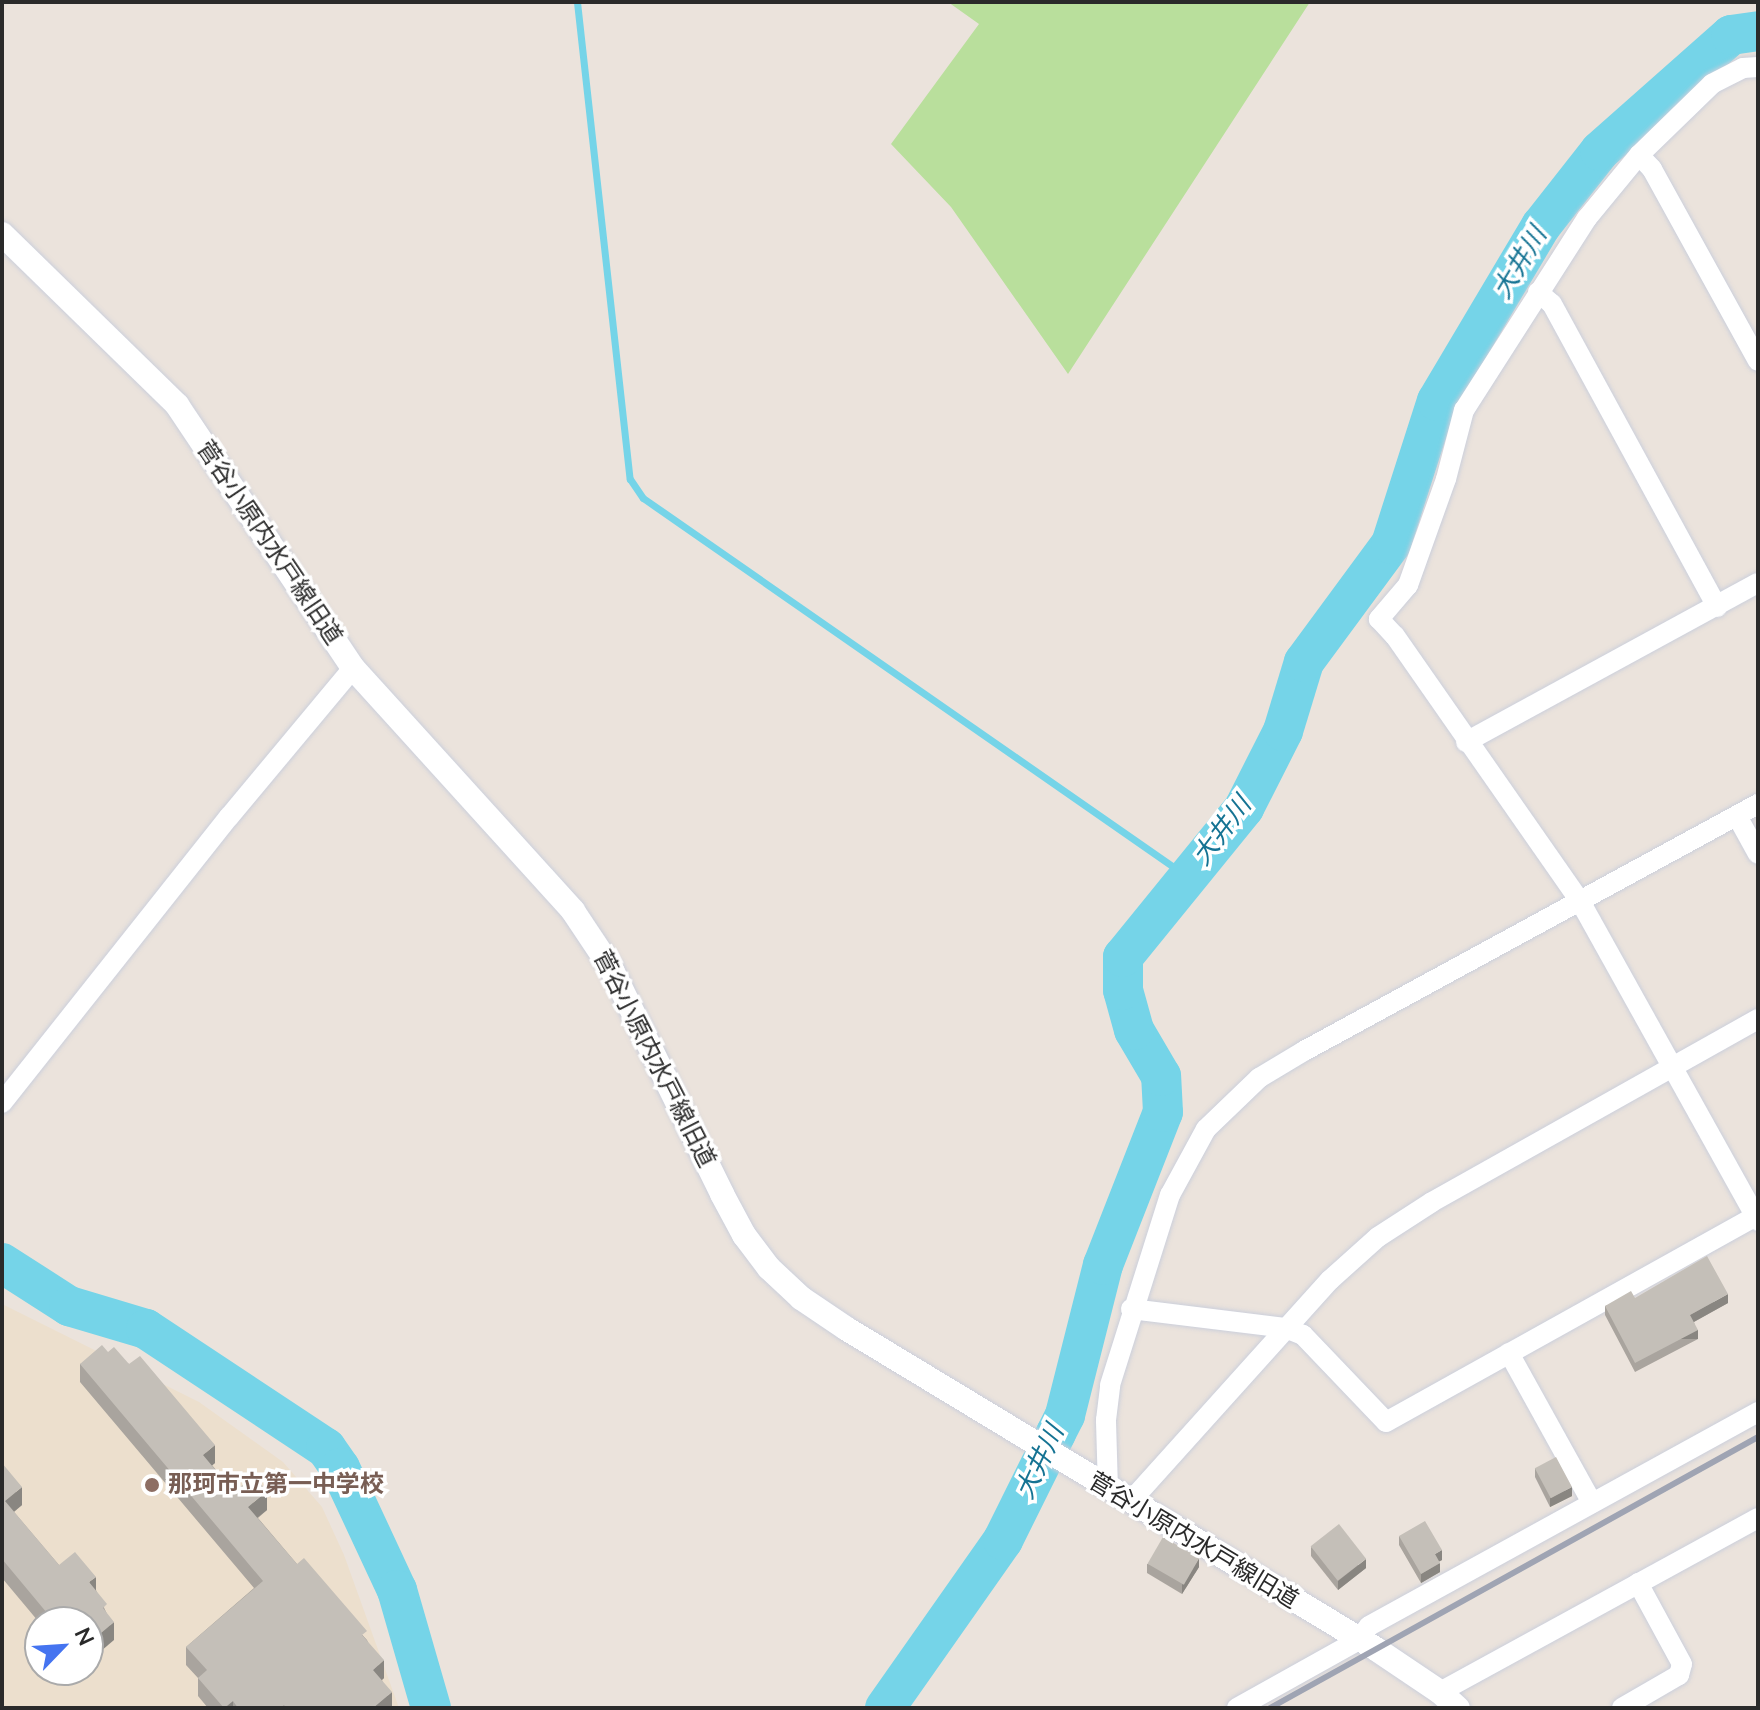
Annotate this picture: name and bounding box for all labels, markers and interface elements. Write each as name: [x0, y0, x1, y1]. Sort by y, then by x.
water label: 大井川: [1487, 222, 1553, 304]
street label: 菅谷小原内水戸線旧道: [190, 435, 348, 651]
water label: 大井川: [1186, 790, 1258, 872]
street label: 菅谷小原内水戸線旧道: [587, 946, 721, 1172]
water label: 大井川: [1009, 1420, 1071, 1504]
street label: 菅谷小原内水戸線旧道: [1083, 1467, 1303, 1615]
place label: 那珂市立第一中学校: [168, 1471, 384, 1499]
marker: 那珂市立第一中学校: [143, 1476, 161, 1494]
north arrow: [24, 1606, 104, 1686]
text: N: [67, 1623, 101, 1651]

